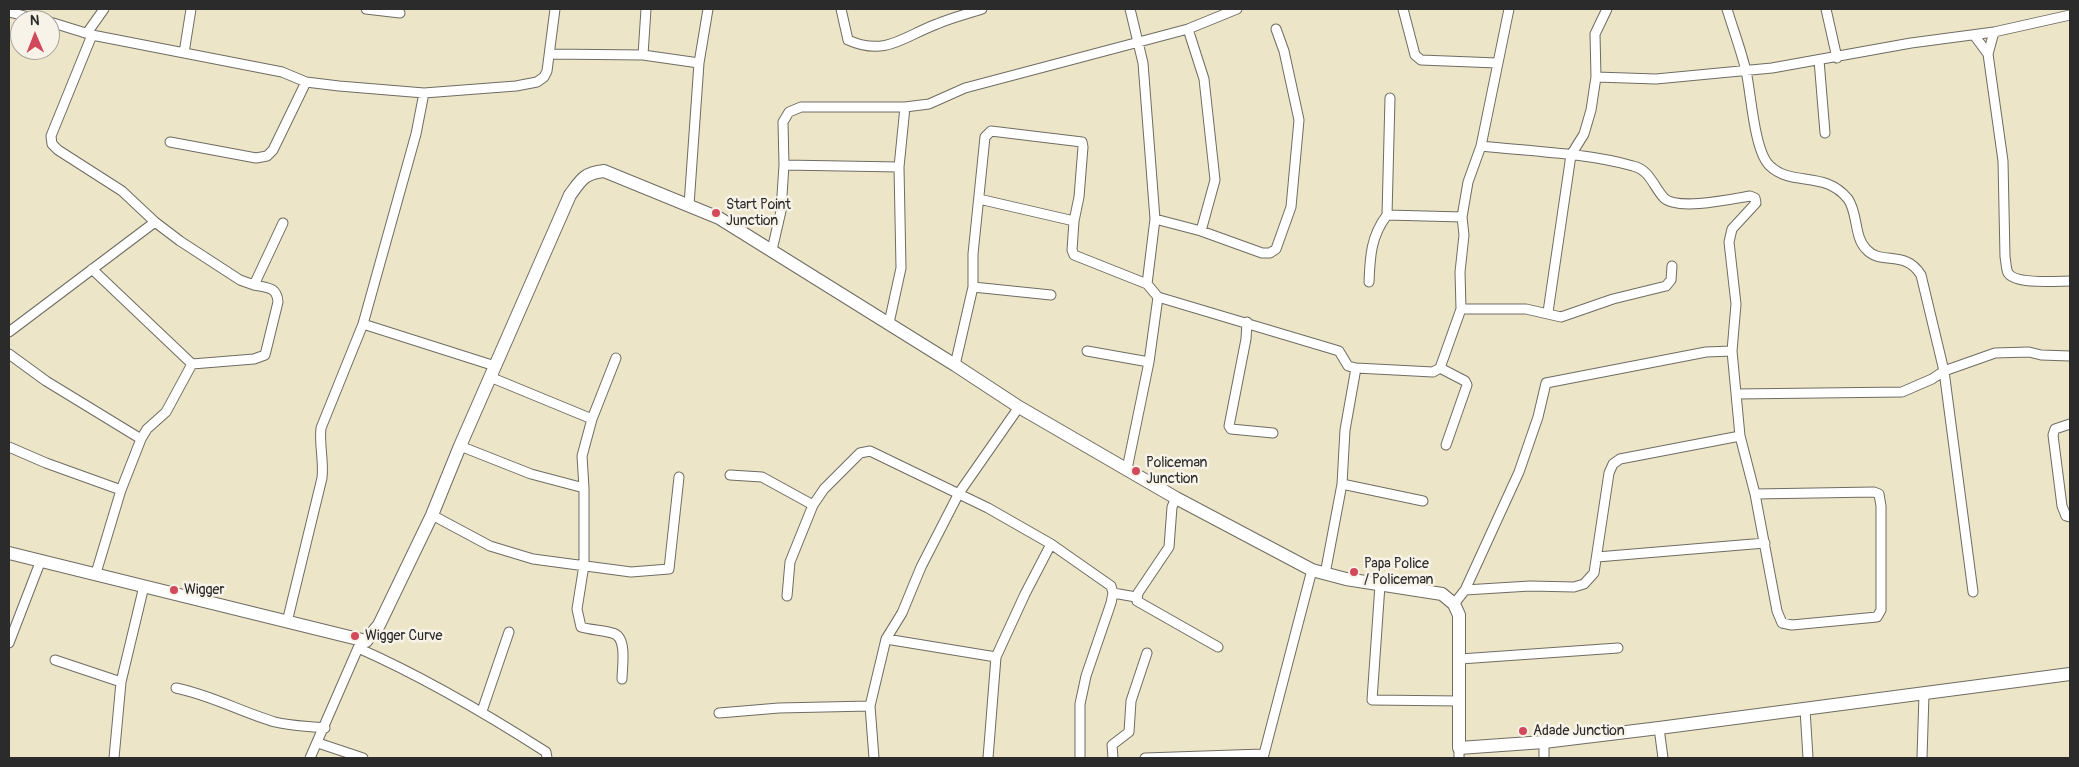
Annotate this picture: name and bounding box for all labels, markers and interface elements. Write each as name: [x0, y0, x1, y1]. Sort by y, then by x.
north arrow: [10, 10, 60, 60]
text: N: [30, 12, 40, 29]
place label: Start Point Junction: [726, 197, 791, 230]
marker: Start Point Junction: [710, 207, 722, 219]
place label: Policeman Junction: [1146, 455, 1207, 488]
marker: Policeman Junction: [1130, 465, 1142, 477]
place label: Papa Police / Policeman: [1364, 556, 1433, 588]
marker: Papa Police / Policeman: [1348, 566, 1360, 578]
place label: Wigger: [184, 582, 224, 598]
marker: Wigger: [168, 584, 180, 596]
place label: Wigger Curve: [365, 628, 442, 644]
marker: Wigger Curve: [349, 630, 361, 642]
place label: Adade Junction: [1533, 723, 1625, 739]
marker: Adade Junction: [1517, 725, 1529, 737]

